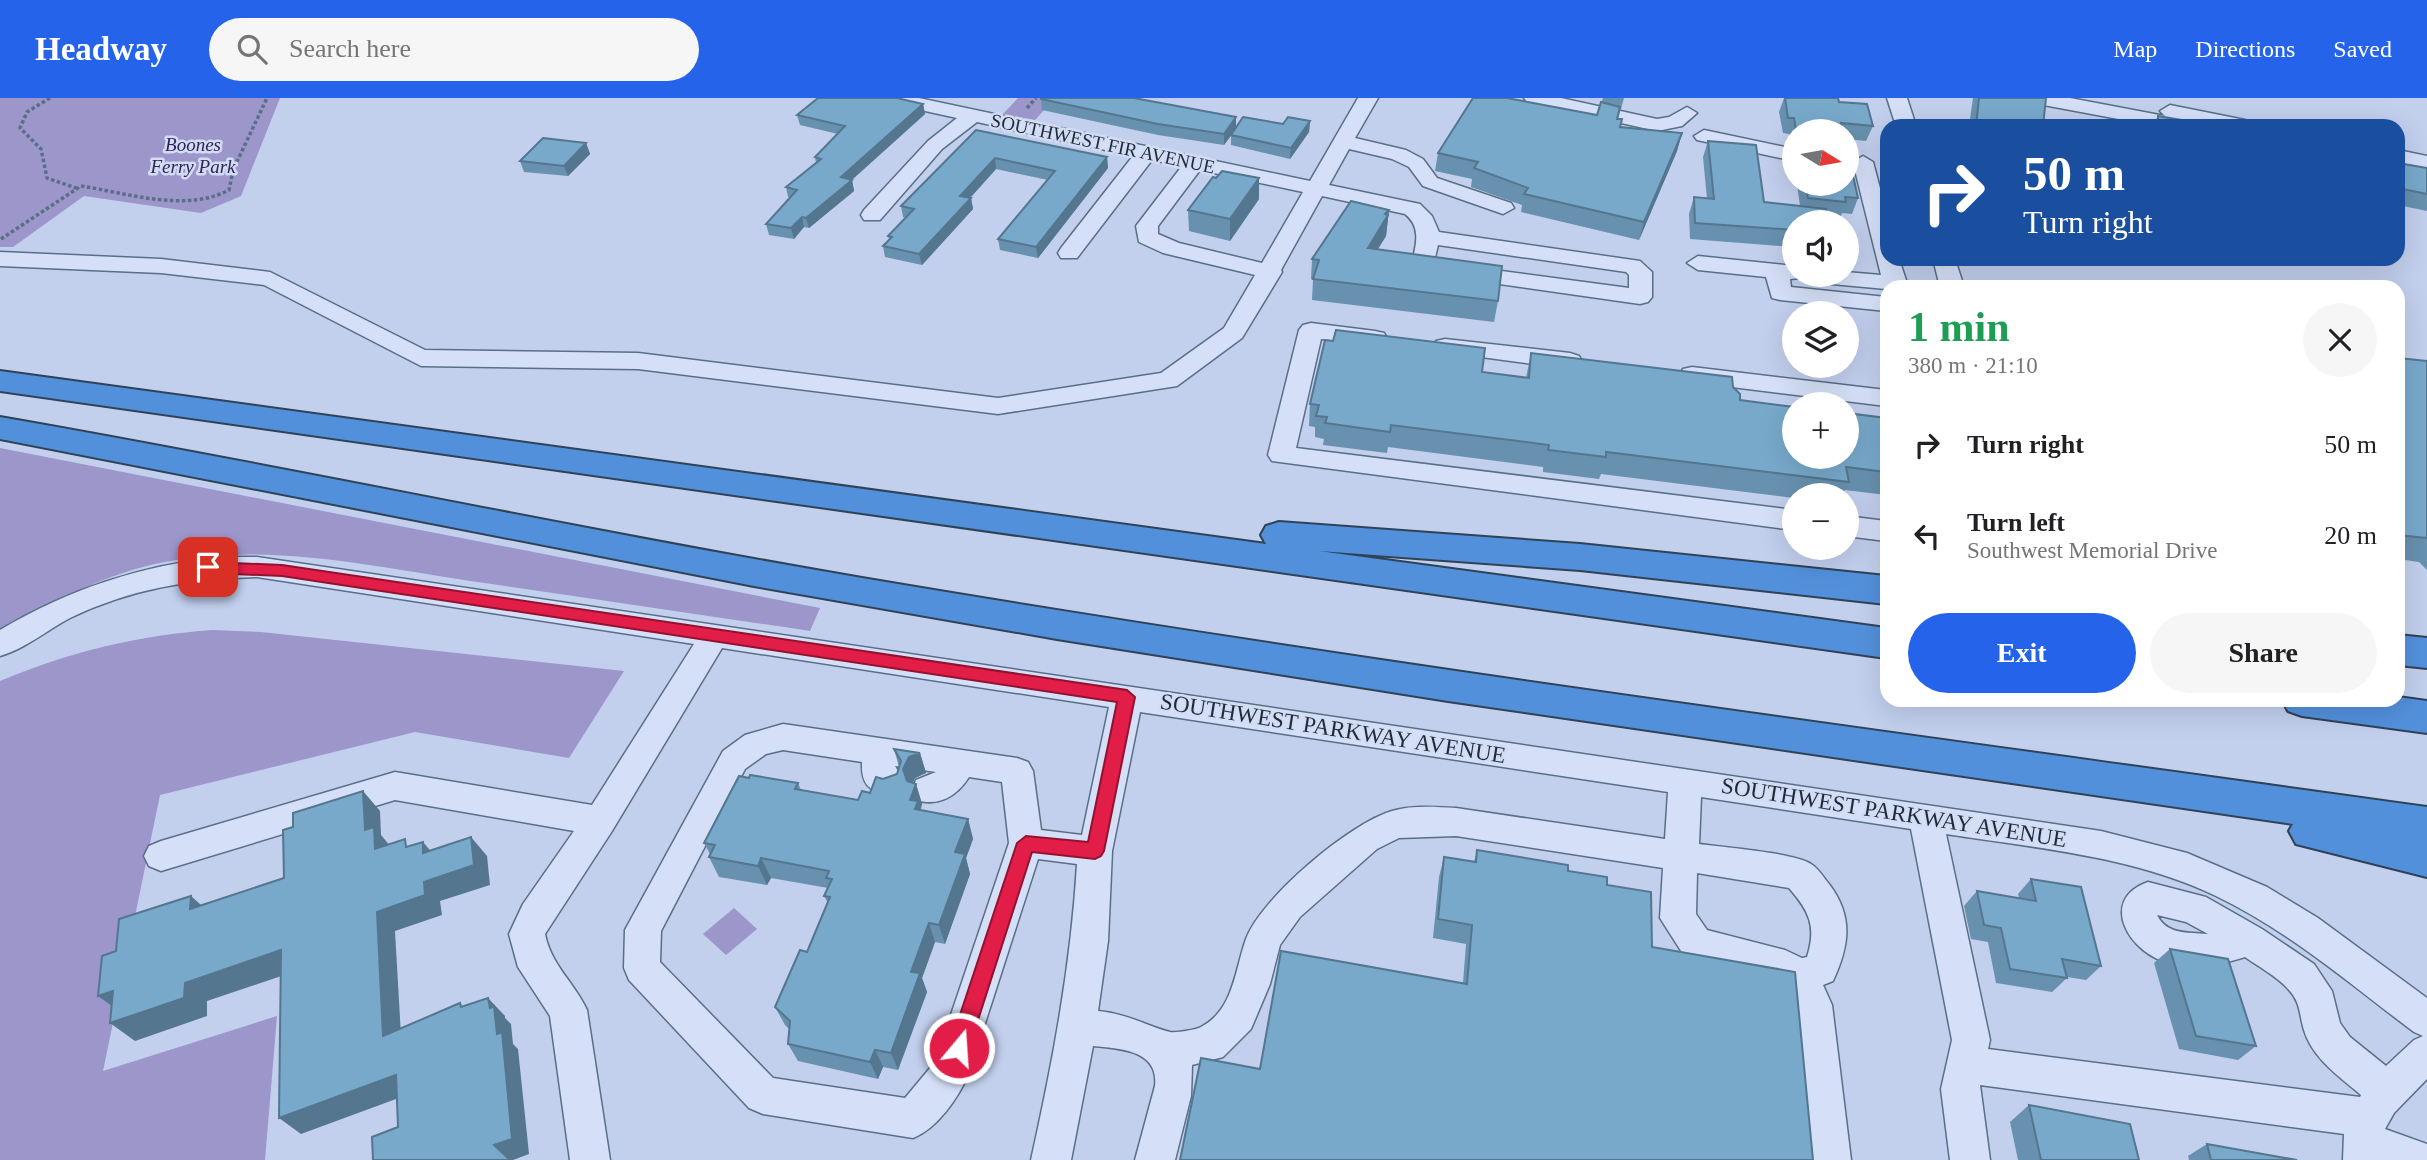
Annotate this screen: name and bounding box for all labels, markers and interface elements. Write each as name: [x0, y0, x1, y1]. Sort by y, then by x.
search box: [209, 18, 699, 81]
icon: search: [233, 30, 271, 68]
text: Headway: [35, 31, 167, 67]
text: Search here: [289, 34, 411, 63]
text: Map: [2113, 36, 2157, 62]
text: Directions: [2195, 36, 2295, 62]
text: Saved: [2333, 36, 2392, 62]
street label: SOUTHWEST FIR AVENUE: [989, 109, 1217, 178]
north arrow: [1782, 119, 1858, 196]
map controls: [1782, 119, 1859, 560]
park label: Boones Ferry Park: [150, 134, 236, 177]
text: 50 m: [2023, 146, 2125, 201]
icon: right: [1908, 147, 1999, 238]
text: Turn right: [2023, 204, 2153, 240]
button: sound: [1782, 210, 1859, 287]
button: layers: [1782, 301, 1859, 378]
button: close: [2303, 303, 2377, 377]
text: 1 min: [1908, 304, 2010, 350]
text: 380 m · 21:10: [1908, 353, 2038, 378]
button: +: [1782, 392, 1859, 469]
icon: right: [1908, 426, 1946, 464]
text: Turn right: [1967, 430, 2084, 459]
text: 50 m: [2324, 430, 2377, 459]
button: −: [1782, 483, 1859, 560]
text: Turn left: [1967, 508, 2065, 537]
icon: left: [1908, 517, 1946, 555]
text: 20 m: [2324, 521, 2377, 550]
pin: [178, 537, 238, 597]
text: Southwest Memorial Drive: [1967, 538, 2217, 563]
icon: arrive: [189, 548, 227, 586]
button: Exit: [1908, 613, 2136, 693]
button: Share: [2150, 613, 2377, 693]
street label: SOUTHWEST PARKWAY AVENUE: [1158, 689, 1507, 768]
street label: SOUTHWEST PARKWAY AVENUE: [1719, 773, 2068, 852]
position arrow: [922, 1011, 996, 1085]

